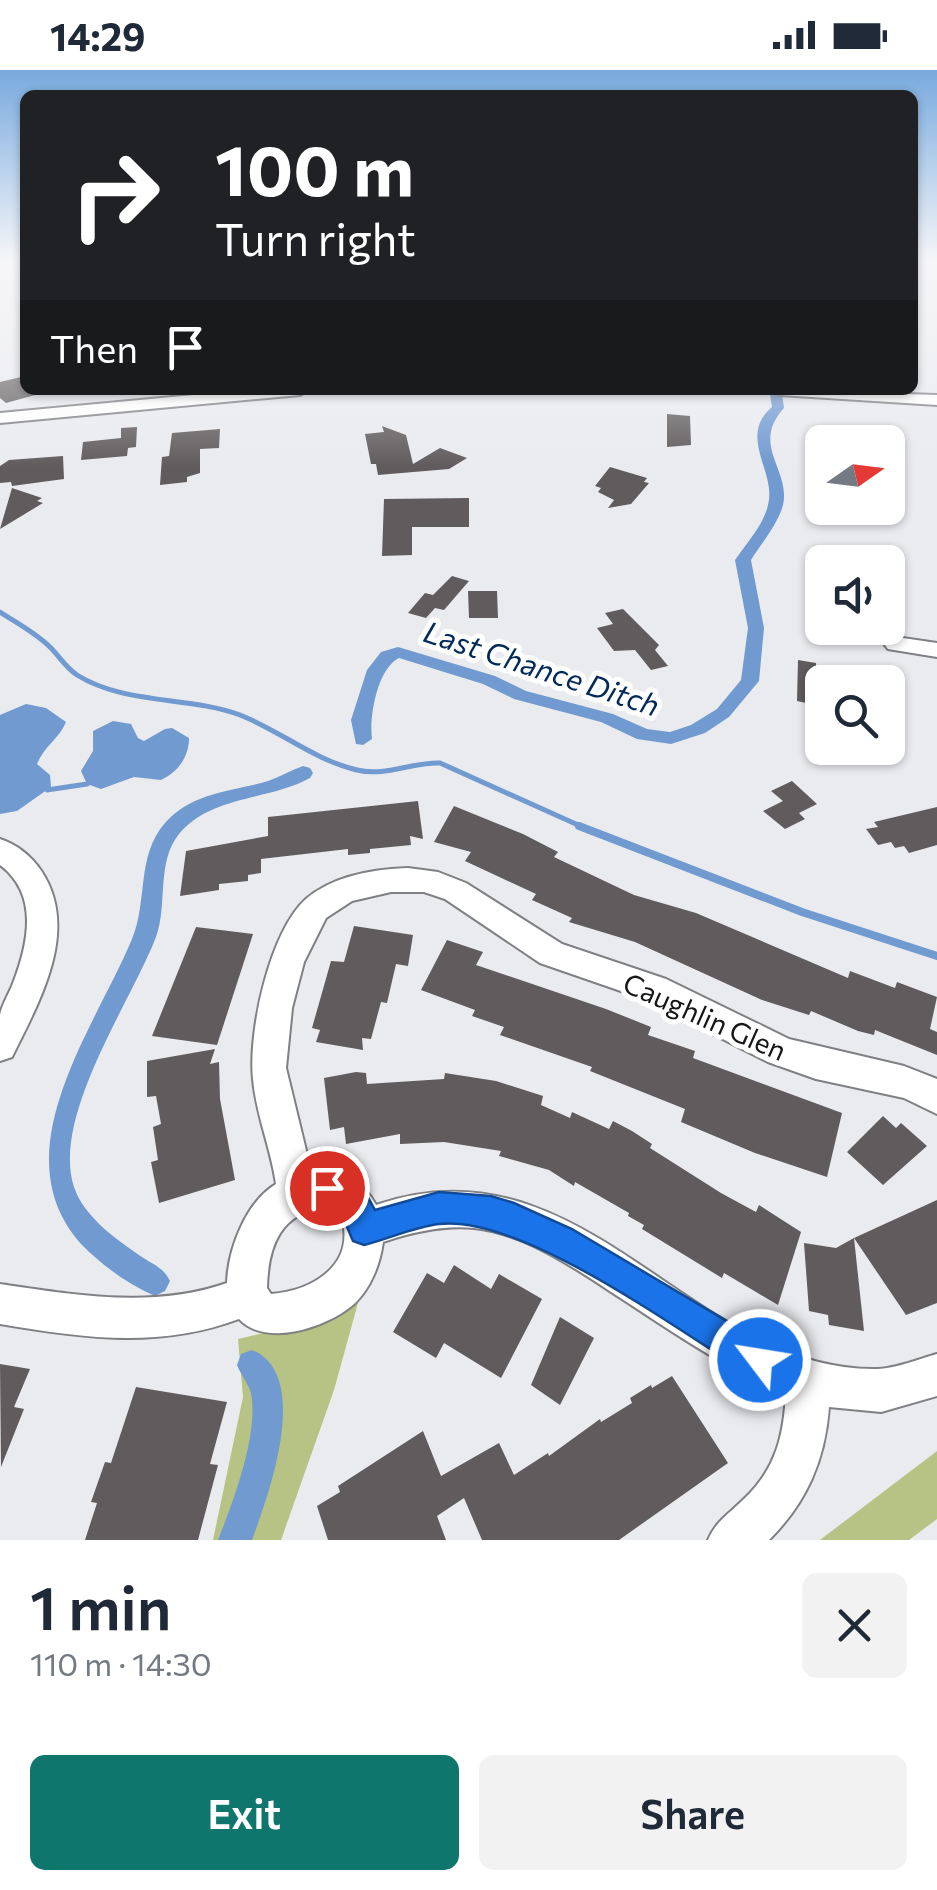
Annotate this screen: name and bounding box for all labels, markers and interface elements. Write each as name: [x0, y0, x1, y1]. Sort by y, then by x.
text: 14:29: [50, 12, 145, 59]
text: 100 m: [215, 125, 414, 210]
icon: right: [50, 130, 180, 260]
text: Turn right: [215, 210, 416, 265]
icon: arrive: [158, 320, 213, 375]
text: Then: [50, 324, 138, 371]
north arrow: [805, 425, 905, 525]
map controls: [805, 425, 905, 765]
button: sound: [805, 545, 905, 645]
water label: Last Chance Ditch: [420, 611, 664, 723]
button: search: [805, 665, 905, 765]
street label: Caughlin Glen: [618, 965, 792, 1067]
pin: [285, 1146, 370, 1231]
icon: arrive: [300, 1161, 355, 1216]
position arrow: [708, 1308, 812, 1412]
text: 1 min: [30, 1569, 171, 1642]
button: close: [802, 1573, 907, 1678]
text: 110 m · 14:30: [30, 1643, 212, 1683]
button: Exit: [30, 1755, 459, 1870]
button: Share: [479, 1755, 907, 1870]

